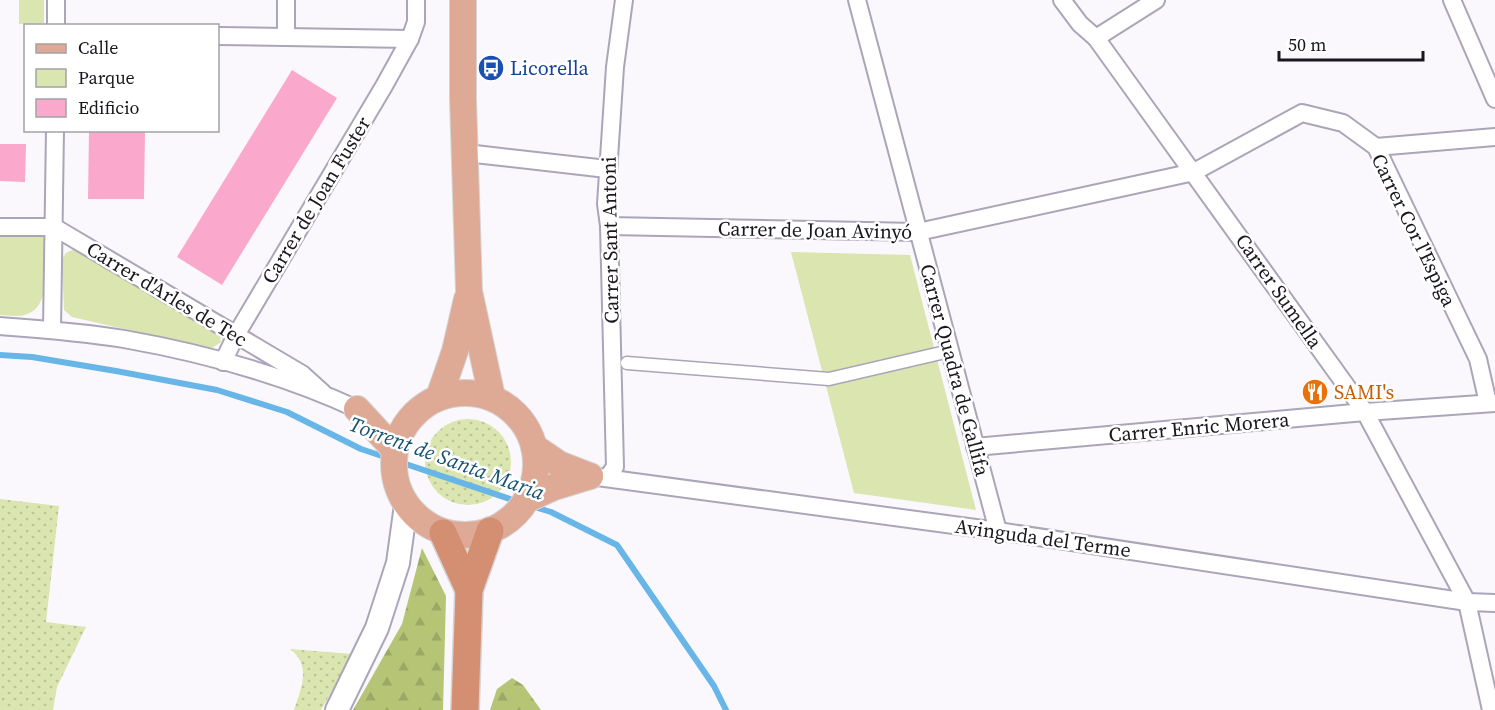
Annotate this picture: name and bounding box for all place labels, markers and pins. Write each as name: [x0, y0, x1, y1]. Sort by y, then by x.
bus stop icon: Licorella: [476, 53, 506, 83]
place label: Licorella: [510, 54, 590, 82]
restaurant icon: SAMI's: [1300, 377, 1330, 407]
place label: SAMI's: [1334, 378, 1394, 406]

